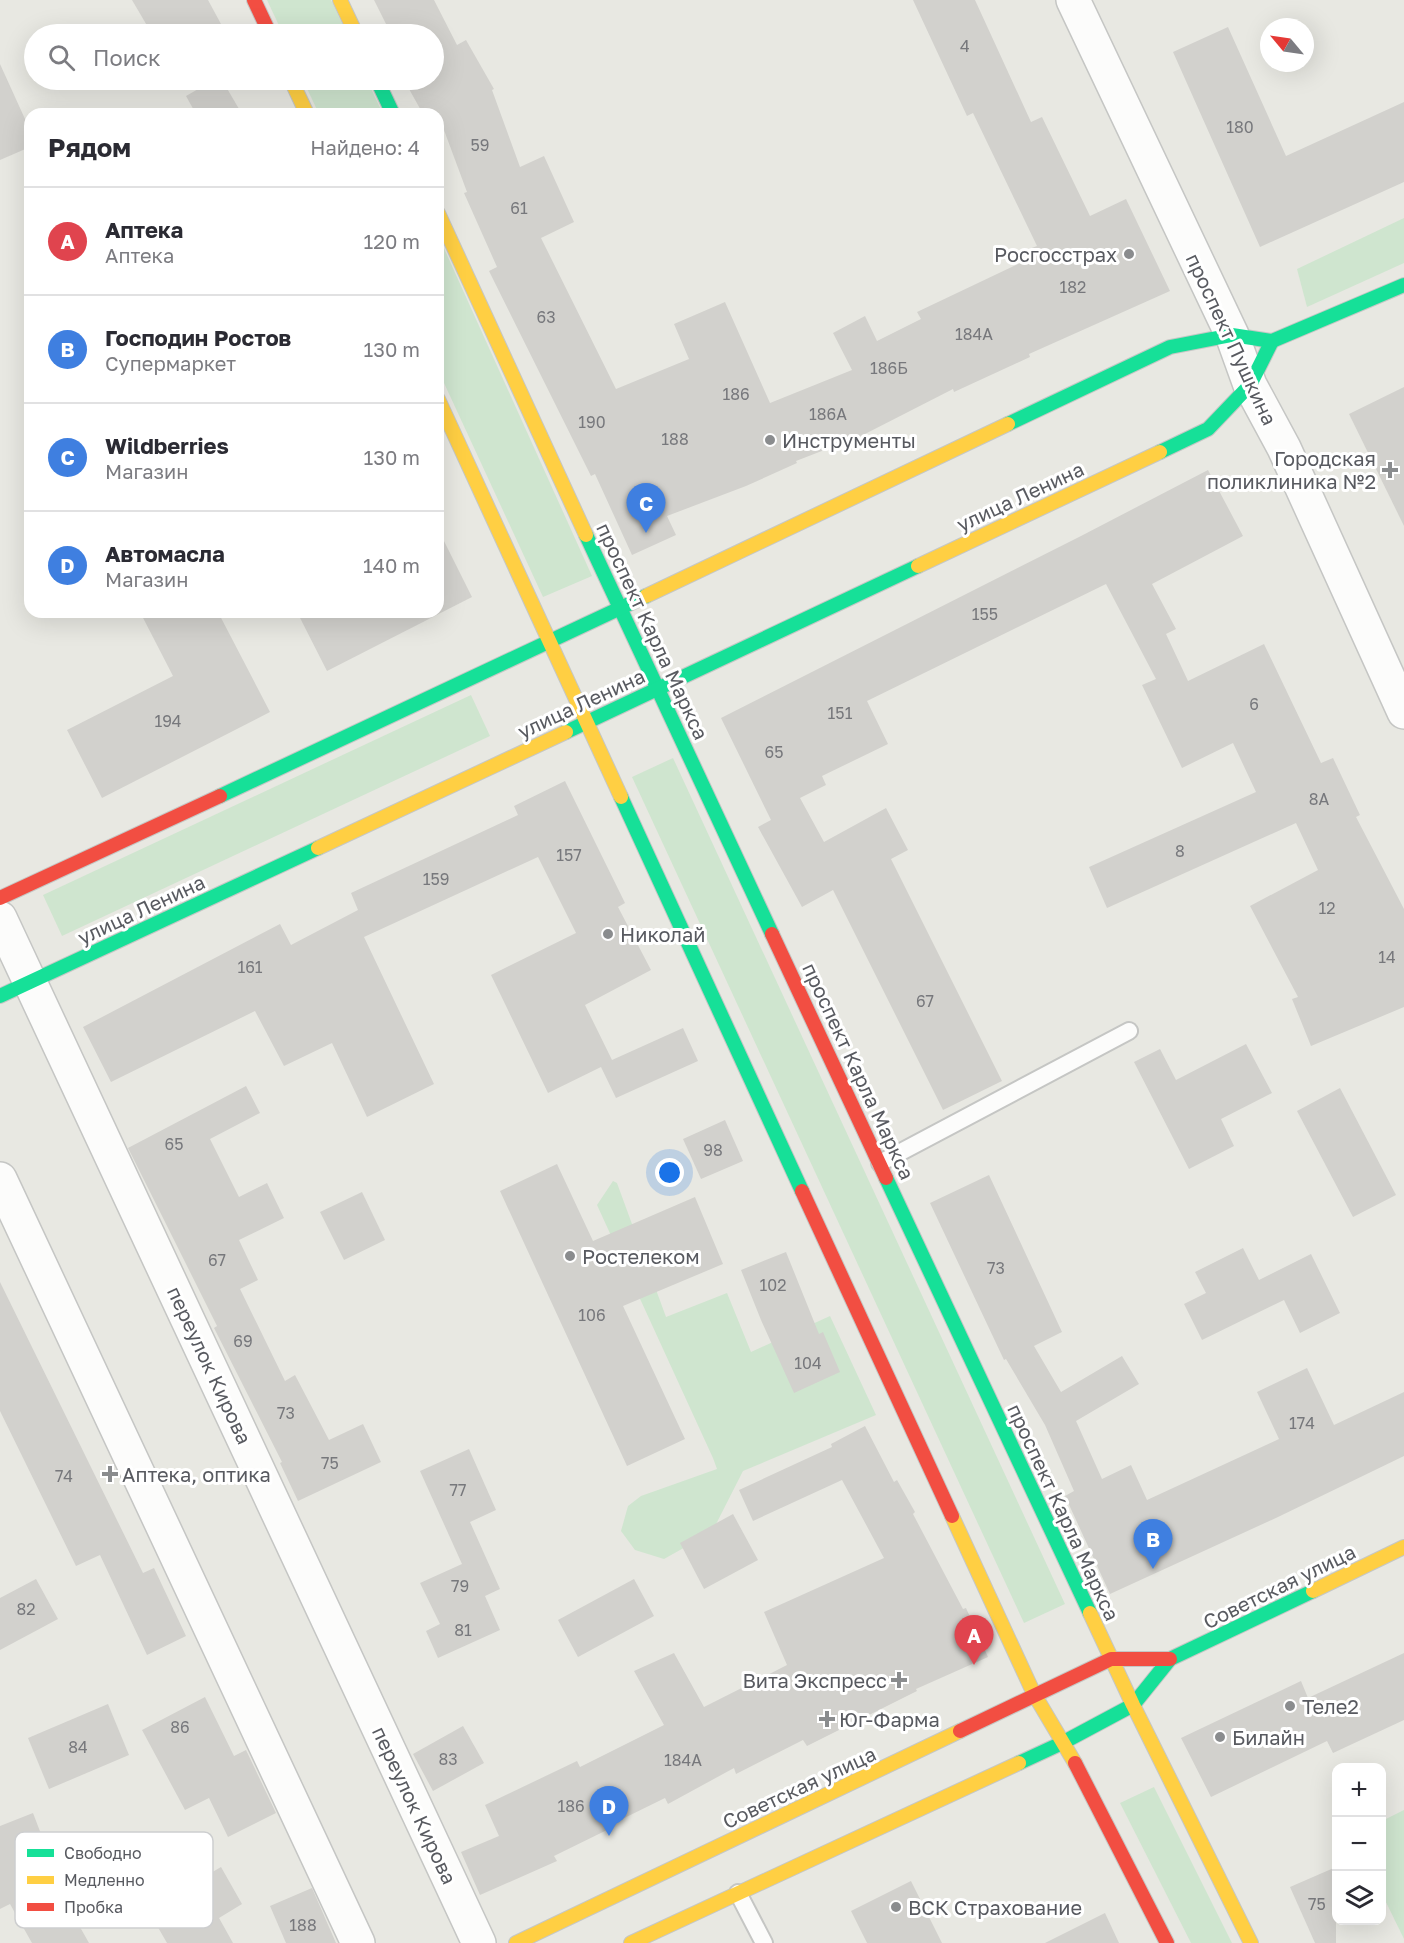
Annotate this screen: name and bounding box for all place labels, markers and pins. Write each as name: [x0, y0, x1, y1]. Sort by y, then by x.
place label: Росгосстрах: [994, 242, 1117, 266]
marker: Росгосстрах: [1122, 247, 1136, 261]
place label: Инструменты: [782, 428, 916, 452]
marker: Инструменты: [763, 433, 777, 447]
place label: Городская поликлиника №2: [1207, 446, 1376, 493]
marker: Городская поликлиника №2: [1381, 461, 1399, 479]
pin: C: [626, 484, 666, 533]
place label: Николай: [620, 922, 706, 946]
marker: Николай: [601, 927, 615, 941]
place label: Ростелеком: [582, 1244, 700, 1268]
marker: Ростелеком: [563, 1249, 577, 1263]
place label: Аптека, оптика: [122, 1462, 271, 1486]
marker: Аптека, оптика: [103, 1467, 117, 1481]
pin: B: [1134, 1520, 1172, 1569]
pin: A: [954, 1616, 994, 1665]
place label: Вита Экспресс: [742, 1668, 887, 1692]
marker: Вита Экспресс: [892, 1673, 906, 1687]
place label: Теле2: [1302, 1694, 1359, 1718]
marker: Теле2: [1283, 1699, 1297, 1713]
place label: Юг-Фарма: [839, 1707, 940, 1731]
marker: Юг-Фарма: [820, 1712, 834, 1726]
place label: Билайн: [1232, 1725, 1305, 1749]
marker: Билайн: [1213, 1730, 1227, 1744]
pin: D: [590, 1786, 628, 1836]
place label: ВСК Страхование: [908, 1895, 1082, 1919]
marker: ВСК Страхование: [889, 1900, 903, 1914]

